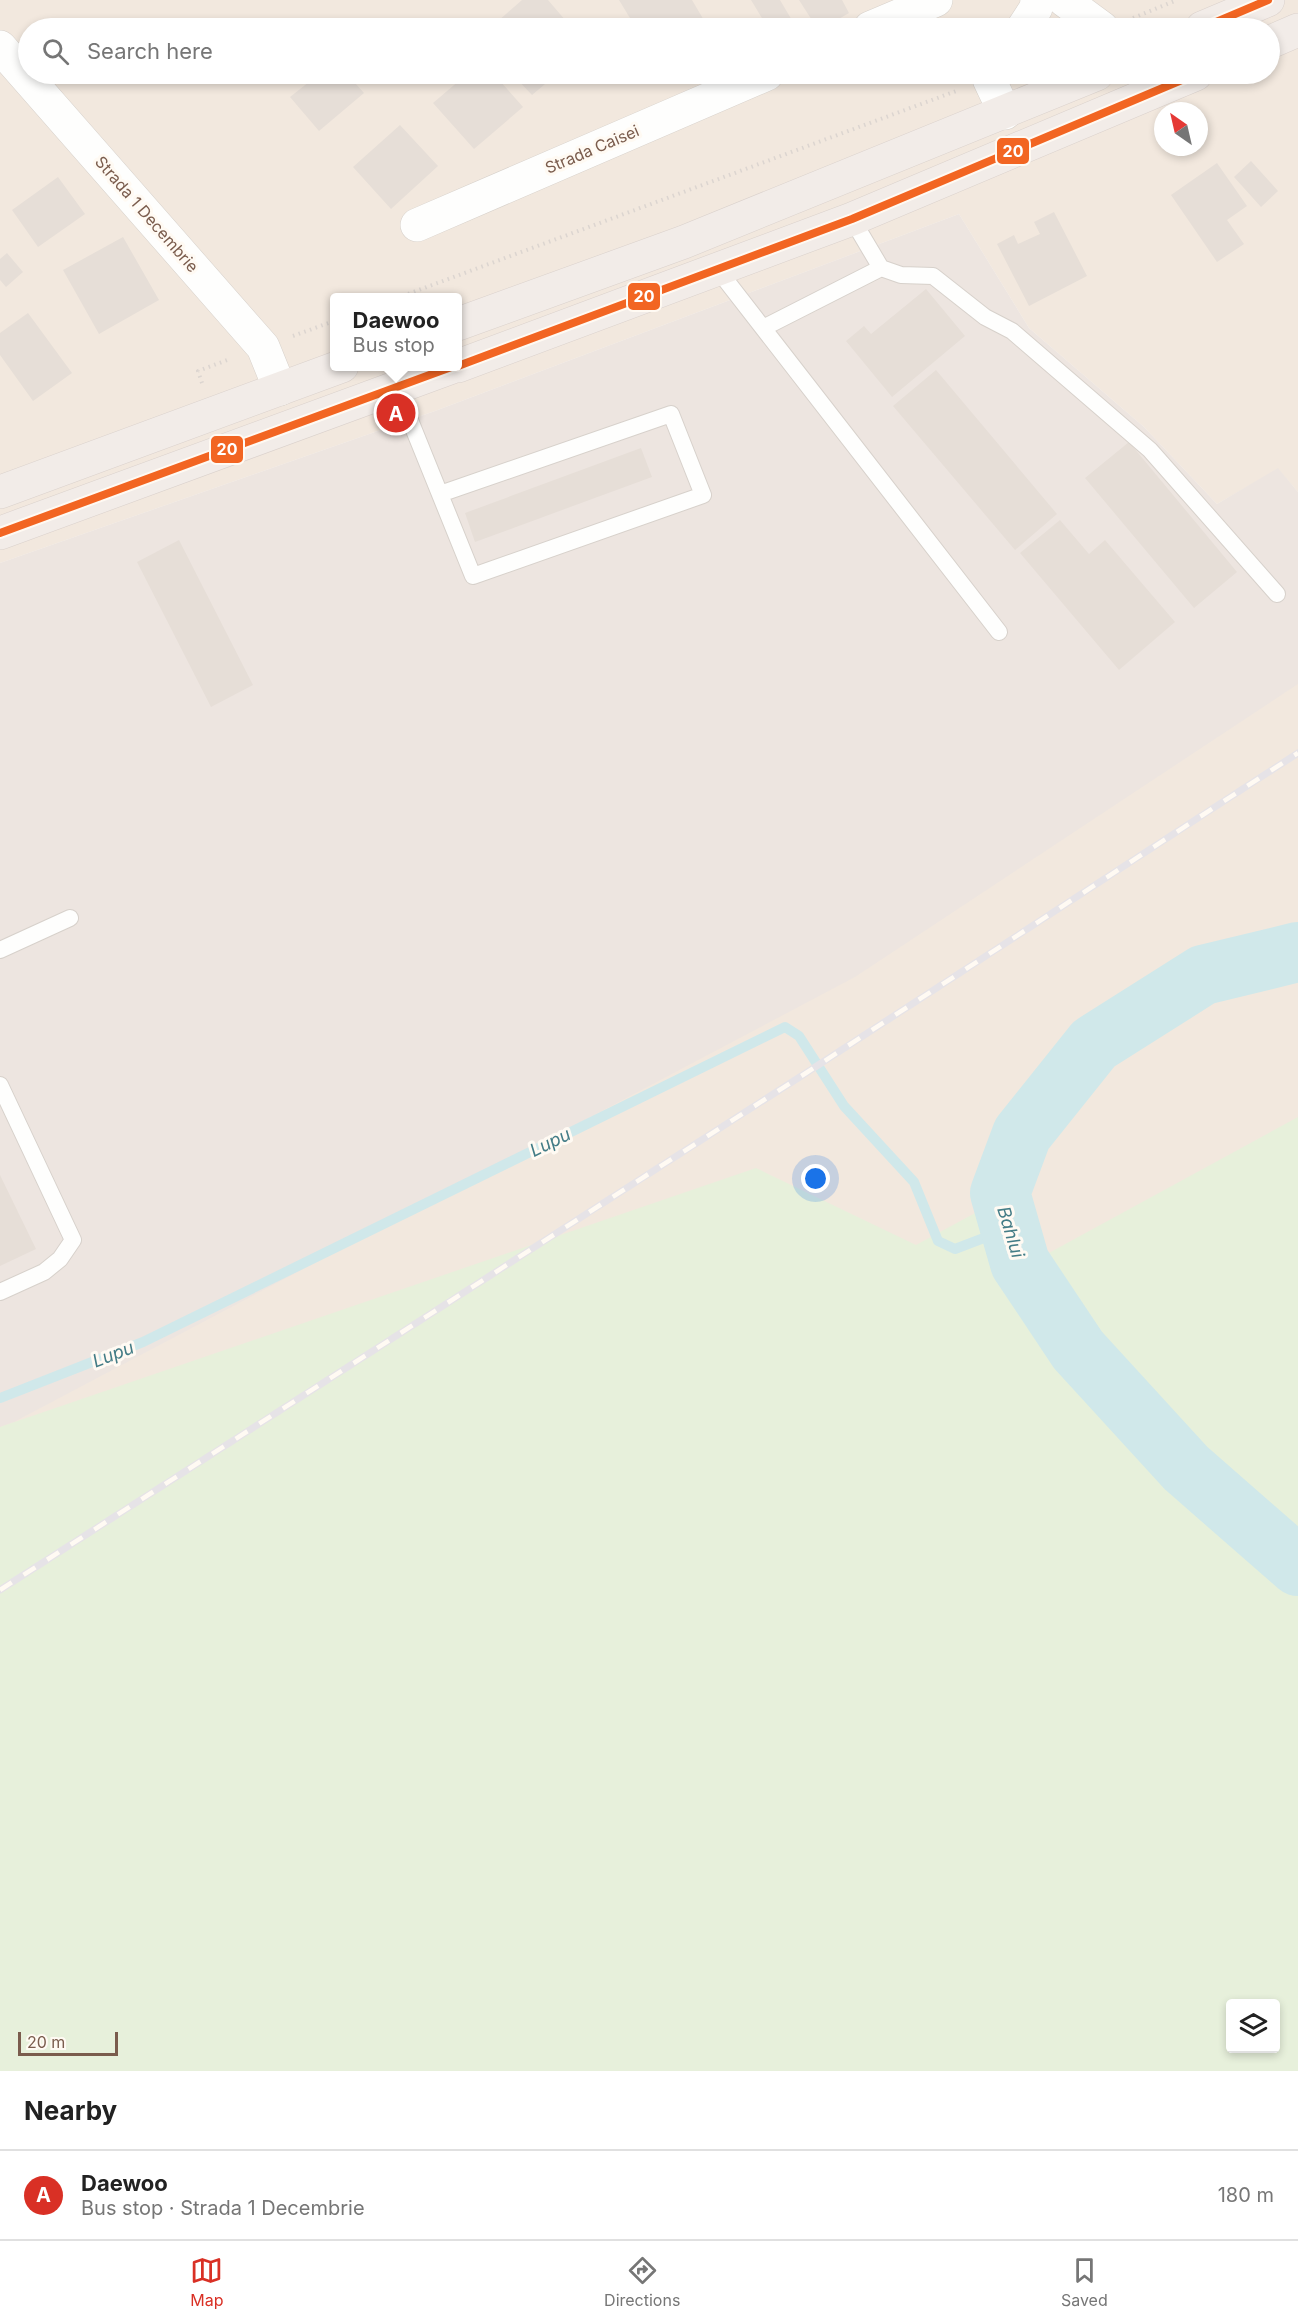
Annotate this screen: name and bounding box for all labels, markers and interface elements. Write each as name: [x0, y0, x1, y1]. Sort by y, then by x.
search box: [18, 18, 1280, 84]
icon: search: [39, 35, 72, 68]
text: Search here: [87, 38, 213, 64]
north arrow: [1154, 102, 1208, 156]
street label: Strada Caisei: [542, 120, 642, 178]
line badge: 20: [996, 137, 1030, 165]
text: 20: [1003, 141, 1024, 161]
street label: Strada 1 Decembrie: [91, 152, 203, 276]
line badge: 20: [627, 282, 661, 311]
text: 20: [634, 286, 655, 306]
popup: [330, 293, 462, 371]
text: Daewoo: [353, 307, 439, 333]
text: Bus stop: [353, 333, 435, 357]
pin: A: [376, 390, 416, 436]
line badge: 20: [210, 435, 244, 464]
text: 20: [217, 439, 238, 459]
water label: Lupu: [526, 1123, 574, 1161]
your location: [801, 1164, 830, 1193]
water label: Bahlui: [993, 1204, 1029, 1261]
water label: Lupu: [89, 1336, 137, 1371]
map controls: [1226, 1999, 1280, 2053]
button: layers: [1226, 1999, 1280, 2053]
scale bar: [18, 2029, 118, 2056]
text: 20 m: [27, 2032, 65, 2052]
text: Nearby: [24, 2095, 117, 2126]
text: Daewoo: [81, 2170, 168, 2196]
text: A: [36, 2183, 51, 2207]
text: 180 m: [1218, 2183, 1274, 2207]
text: Bus stop · Strada 1 Decembrie: [81, 2196, 365, 2220]
tab: Map: [190, 2254, 224, 2310]
tab: Directions: [604, 2254, 680, 2310]
tab: Saved: [1061, 2254, 1108, 2310]

